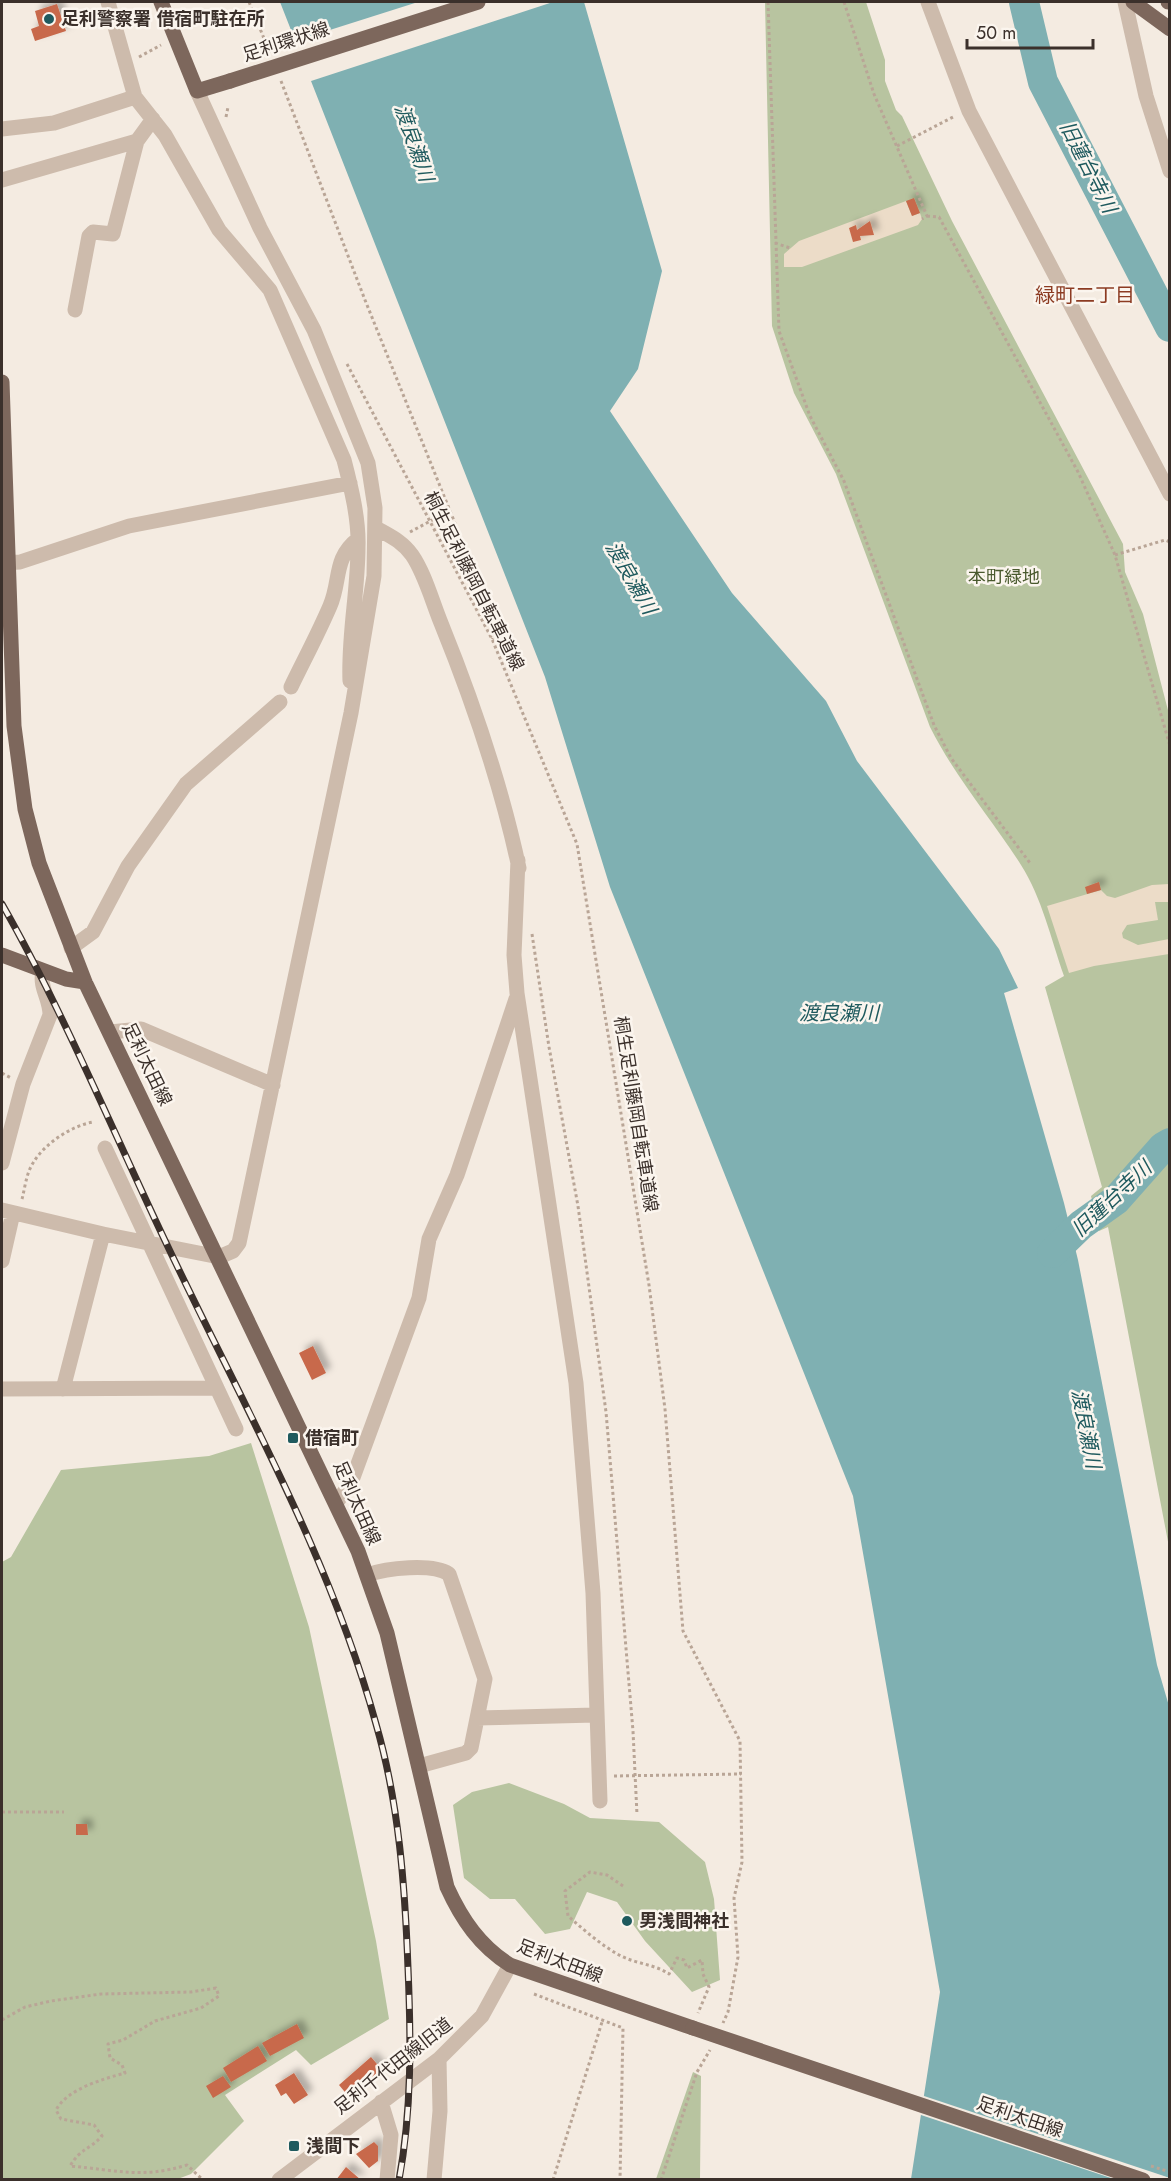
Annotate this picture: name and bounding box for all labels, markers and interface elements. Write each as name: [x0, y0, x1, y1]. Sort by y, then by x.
place label: 足利警察署 借宿町駐在所: [61, 6, 264, 32]
marker: 足利警察署 借宿町駐在所: [42, 12, 56, 26]
scale bar: [967, 12, 1093, 50]
street label: 足利環状線: [239, 16, 333, 68]
text: 50 m: [976, 20, 1016, 46]
water label: 渡良瀬川: [387, 100, 441, 187]
water label: 旧蓮台寺川: [1052, 116, 1125, 220]
district label: 緑町二丁目: [1035, 281, 1135, 310]
street label: 桐生足利藤岡自転車道線: [417, 487, 531, 675]
water label: 渡良瀬川: [598, 536, 665, 622]
park label: 本町緑地: [968, 564, 1040, 590]
water label: 渡良瀬川: [799, 999, 881, 1028]
street label: 桐生足利藤岡自転車道線: [608, 1014, 664, 1214]
street label: 足利太田線: [116, 1018, 178, 1110]
water label: 旧蓮台寺川: [1066, 1153, 1160, 1244]
water label: 渡良瀬川: [1064, 1387, 1108, 1473]
place label: 借宿町: [305, 1425, 359, 1451]
marker: 借宿町: [286, 1431, 300, 1445]
street label: 足利太田線: [327, 1457, 387, 1549]
place label: 男浅間神社: [639, 1908, 729, 1934]
marker: 男浅間神社: [620, 1914, 634, 1928]
street label: 足利太田線: [513, 1933, 607, 1989]
street label: 足利千代田線旧道: [328, 2011, 458, 2121]
street label: 足利太田線: [973, 2090, 1067, 2144]
place label: 浅間下: [306, 2133, 360, 2159]
marker: 浅間下: [287, 2139, 301, 2153]

